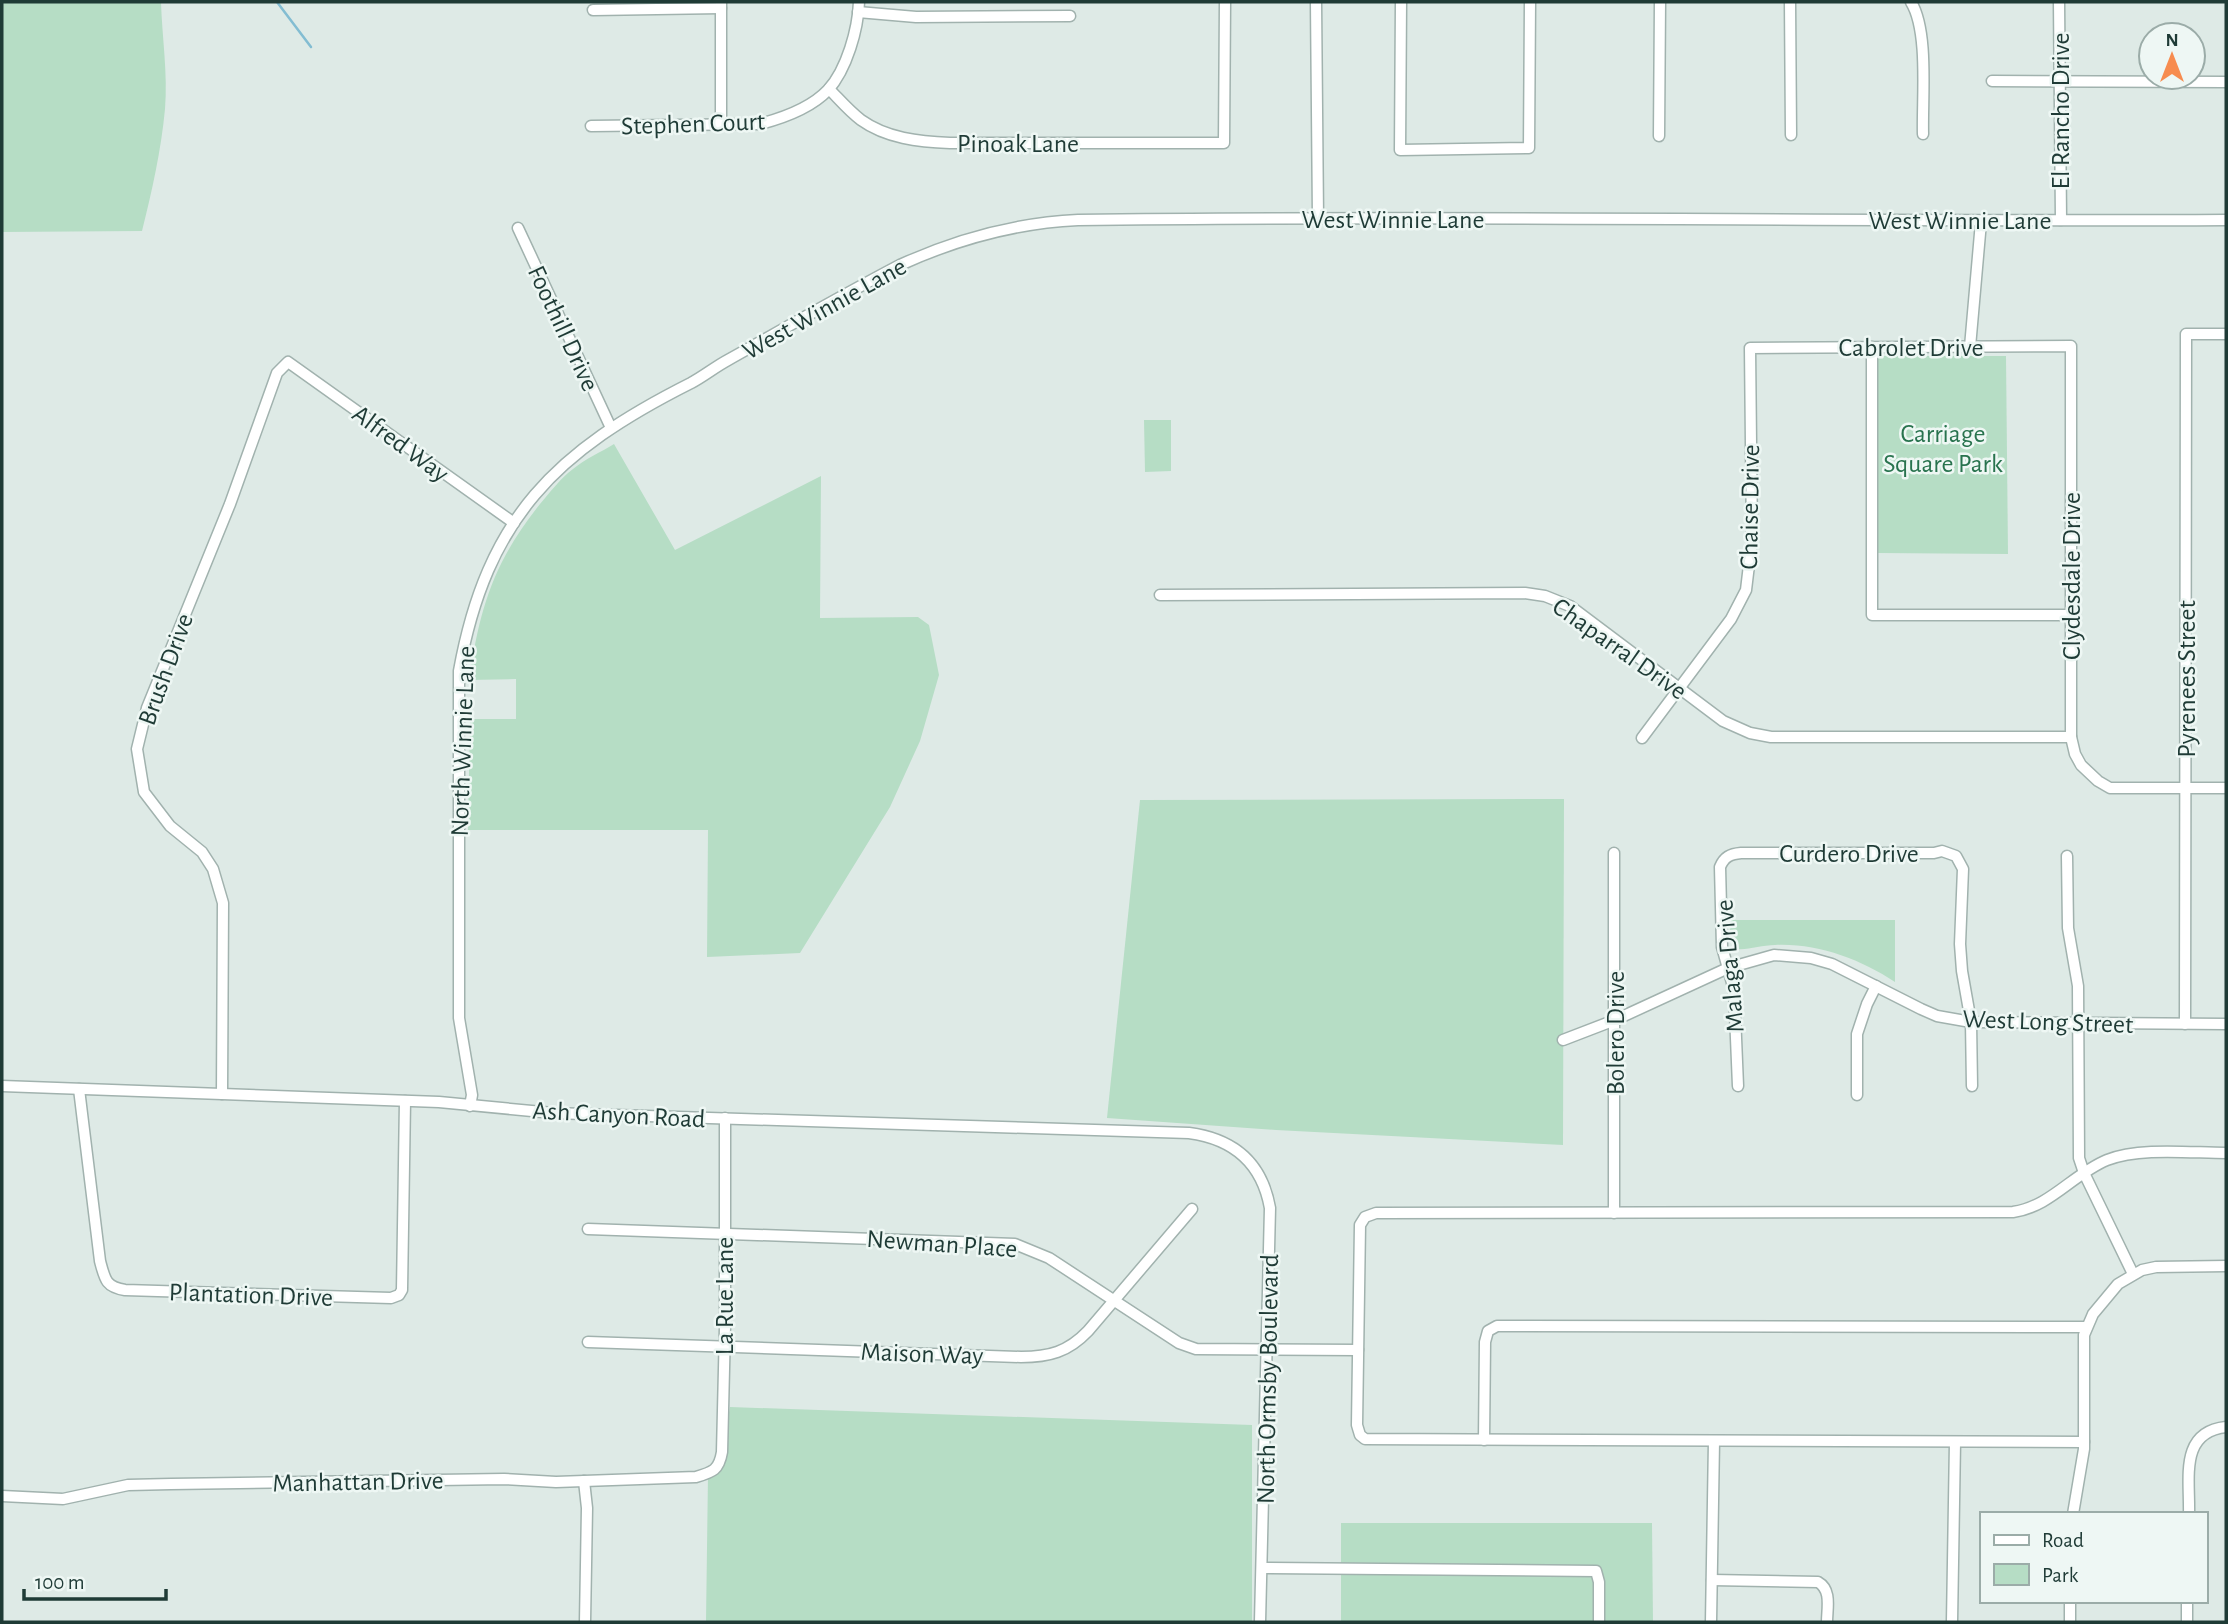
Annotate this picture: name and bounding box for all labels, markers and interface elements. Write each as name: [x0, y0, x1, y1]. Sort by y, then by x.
north arrow: [2137, 21, 2207, 91]
text: N: [2165, 31, 2179, 50]
street label: El Rancho Drive: [2048, 33, 2074, 189]
street label: Stephen Court: [621, 108, 765, 140]
street label: Pinoak Lane: [957, 131, 1079, 157]
street label: West Winnie Lane: [1302, 207, 1484, 233]
street label: West Winnie Lane: [1869, 208, 2051, 234]
street label: West Winnie Lane: [738, 253, 911, 365]
street label: Foothill Drive: [523, 262, 603, 395]
street label: Cabrolet Drive: [1839, 335, 1983, 361]
street label: Alfred Way: [347, 400, 453, 487]
park label: Carriage Square Park: [1883, 421, 2003, 477]
street label: Chaise Drive: [1736, 444, 1764, 570]
street label: Clydesdale Drive: [2059, 492, 2085, 660]
street label: Chaparral Drive: [1548, 593, 1691, 705]
street label: Pyrenees Street: [2174, 600, 2200, 758]
street label: Brush Drive: [134, 610, 198, 729]
street label: North Winnie Lane: [447, 645, 479, 837]
street label: Curdero Drive: [1779, 841, 1919, 867]
street label: Malaga Drive: [1711, 898, 1749, 1033]
street label: Bolero Drive: [1603, 971, 1629, 1095]
street label: West Long Street: [1962, 1006, 2134, 1038]
street label: Ash Canyon Road: [532, 1097, 706, 1133]
street label: Newman Place: [866, 1226, 1018, 1262]
street label: La Rue Lane: [712, 1237, 738, 1355]
street label: North Ormsby Boulevard: [1253, 1254, 1283, 1504]
street label: Plantation Drive: [168, 1279, 334, 1311]
street label: Maison Way: [860, 1339, 984, 1369]
street label: Manhattan Drive: [272, 1468, 444, 1496]
legend: [1980, 1512, 2207, 1603]
text: Road: [2042, 1530, 2084, 1551]
scale bar: [24, 1558, 166, 1602]
text: Park: [2042, 1565, 2079, 1586]
text: 100 m: [35, 1572, 85, 1593]

